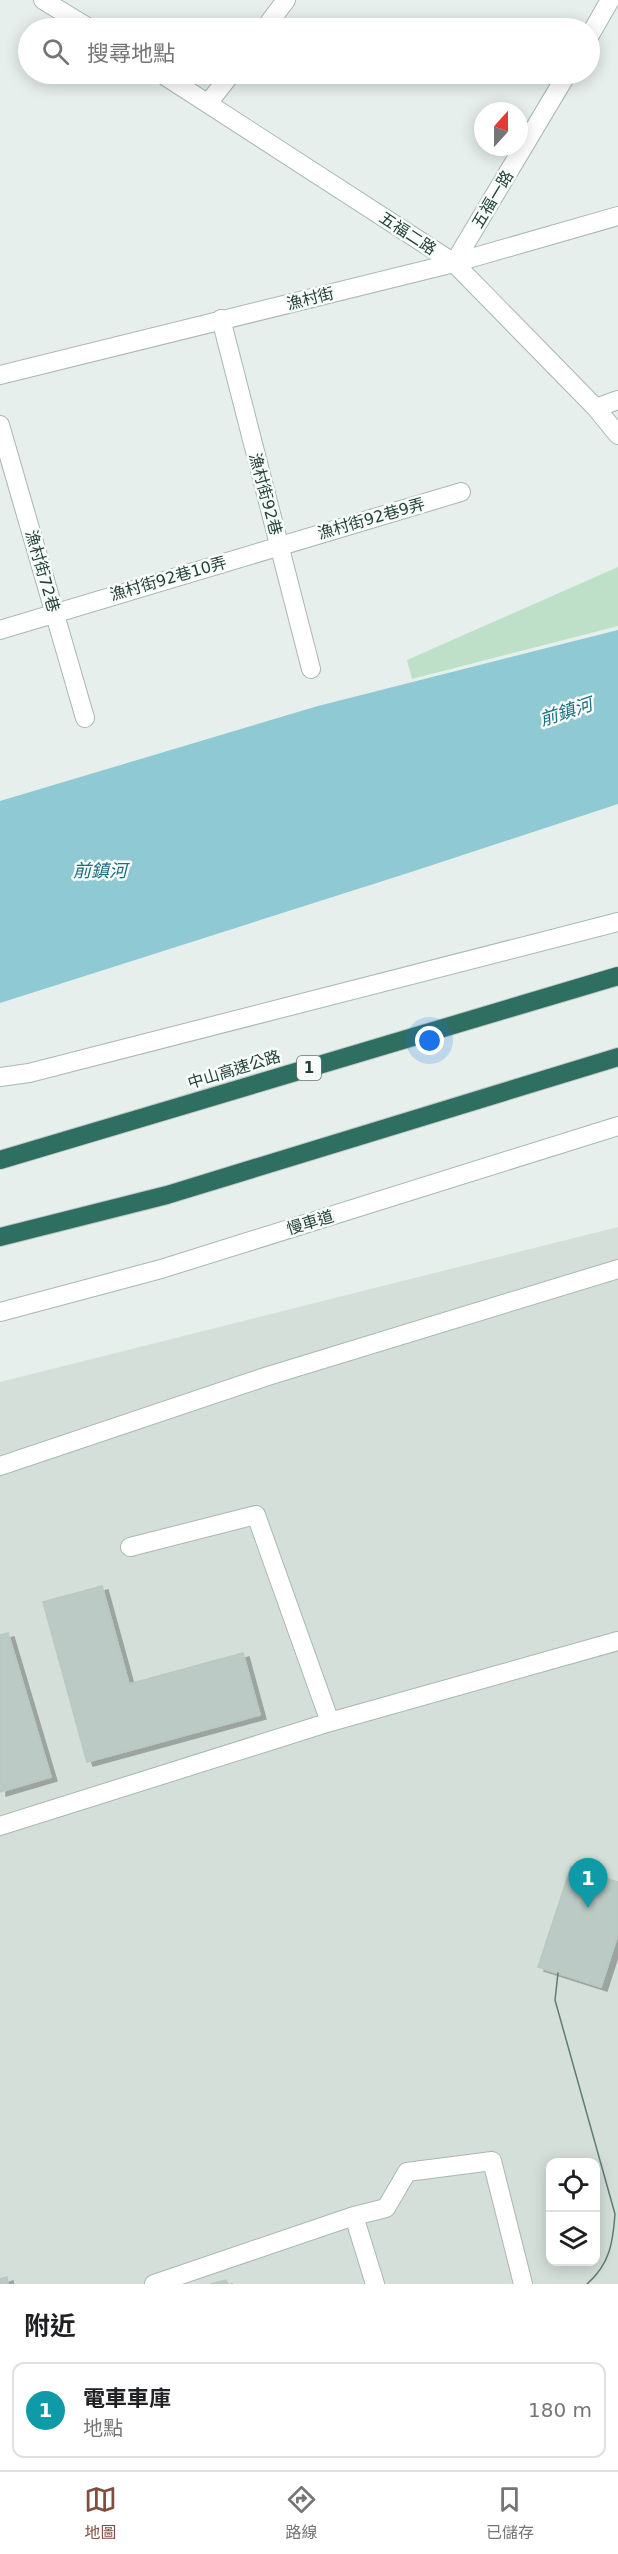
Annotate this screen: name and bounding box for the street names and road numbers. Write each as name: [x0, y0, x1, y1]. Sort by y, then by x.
street label: 五福一路: [468, 167, 517, 232]
street label: 五福二路: [376, 208, 440, 259]
street label: 漁村街: [285, 283, 336, 314]
street label: 漁村街92巷: [245, 451, 286, 537]
street label: 漁村街92巷9弄: [315, 494, 427, 543]
street label: 漁村街72巷: [22, 528, 63, 614]
street label: 漁村街92巷10弄: [107, 553, 229, 604]
street label: 中山高速公路: [185, 1046, 283, 1093]
road number: 1: [297, 1056, 321, 1080]
street label: 慢車道: [284, 1206, 336, 1239]

